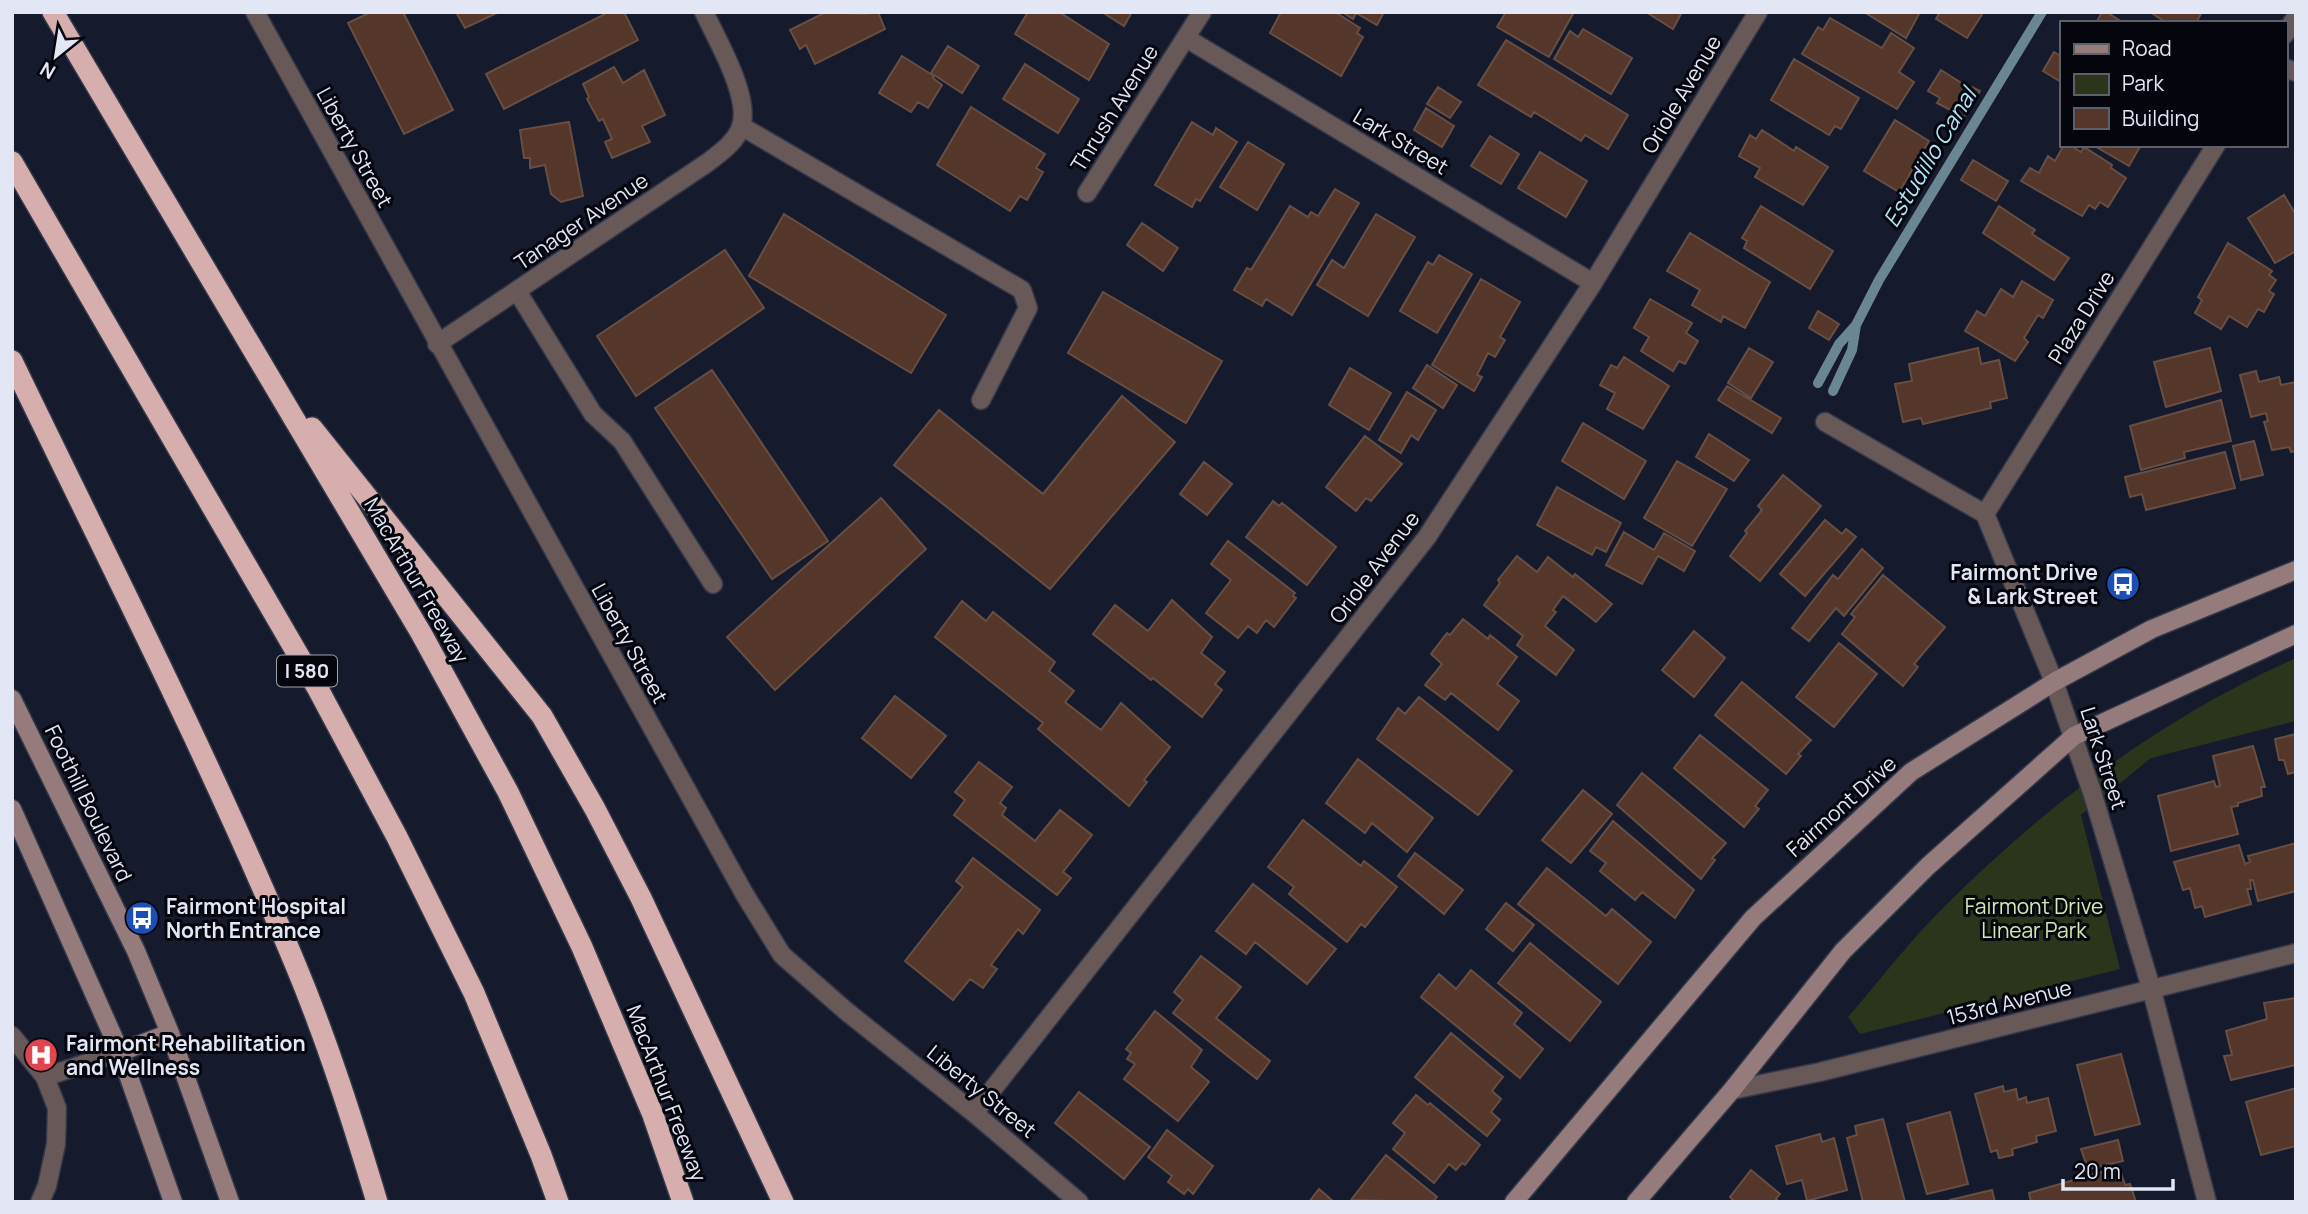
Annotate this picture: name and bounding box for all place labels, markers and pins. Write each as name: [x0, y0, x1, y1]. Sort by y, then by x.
place label: Fairmont Drive & Lark Street: [1950, 558, 2098, 610]
bus stop icon: Fairmont Drive & Lark Street: [2104, 565, 2142, 603]
place label: Fairmont Hospital North Entrance: [166, 892, 346, 944]
bus stop icon: Fairmont Hospital North Entrance: [123, 899, 161, 937]
place label: Fairmont Rehabilitation and Wellness: [66, 1029, 306, 1081]
hospital icon: Fairmont Rehabilitation and Wellness: [22, 1036, 60, 1074]

